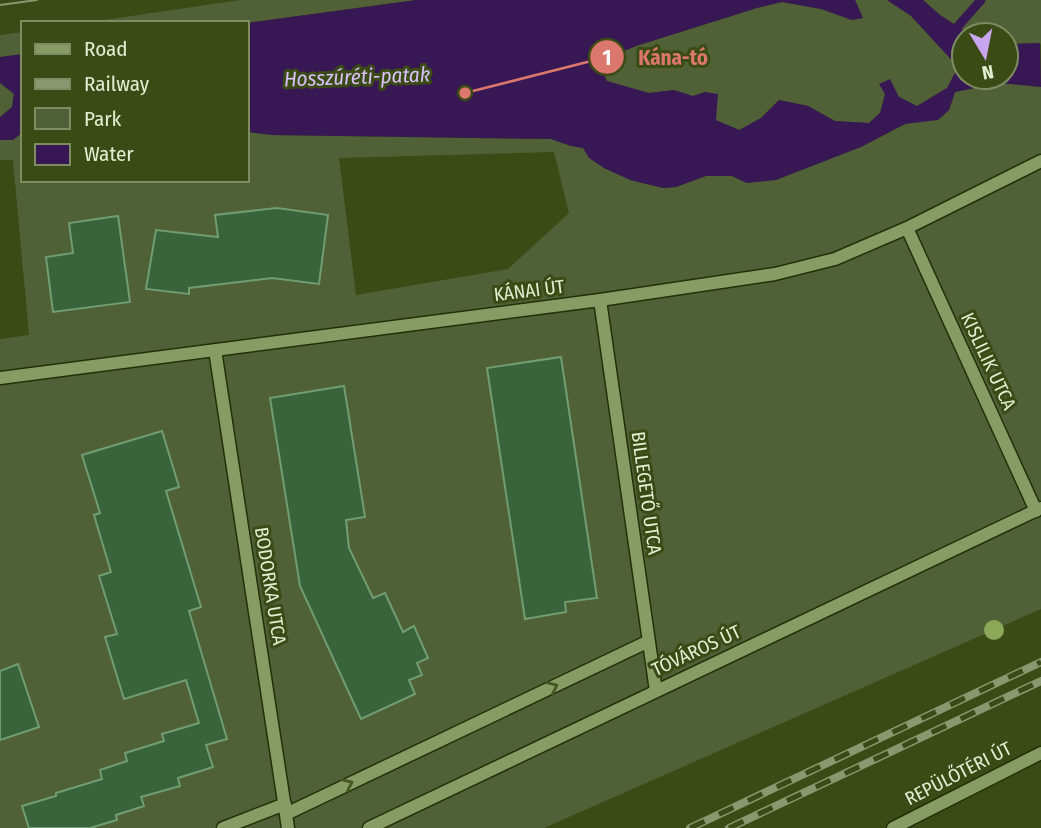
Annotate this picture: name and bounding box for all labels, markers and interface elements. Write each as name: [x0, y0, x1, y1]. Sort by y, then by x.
legend: [21, 21, 248, 182]
north arrow: [950, 21, 1020, 91]
text: Road: [84, 36, 128, 62]
callout: Kána-tó: [589, 36, 722, 78]
text: 1: [603, 45, 611, 71]
text: Kána-tó: [638, 45, 708, 71]
text: N: [980, 60, 995, 85]
water label: Hosszúréti-patak: [283, 61, 431, 93]
text: Railway: [84, 71, 150, 97]
text: Park: [84, 106, 122, 132]
text: Water: [84, 141, 134, 167]
street label: KÁNAI ÚT: [492, 275, 566, 306]
street label: KISLILIK UTCA: [956, 309, 1021, 414]
street label: BILLEGETŐ UTCA: [626, 430, 667, 556]
street label: BODORKA UTCA: [250, 525, 291, 647]
street label: TÓVÁROS ÚT: [648, 620, 744, 681]
one-way arrow: [546, 681, 558, 695]
street label: REPÜLŐTÉRI ÚT: [901, 737, 1016, 810]
one-way arrow: [341, 779, 353, 793]

